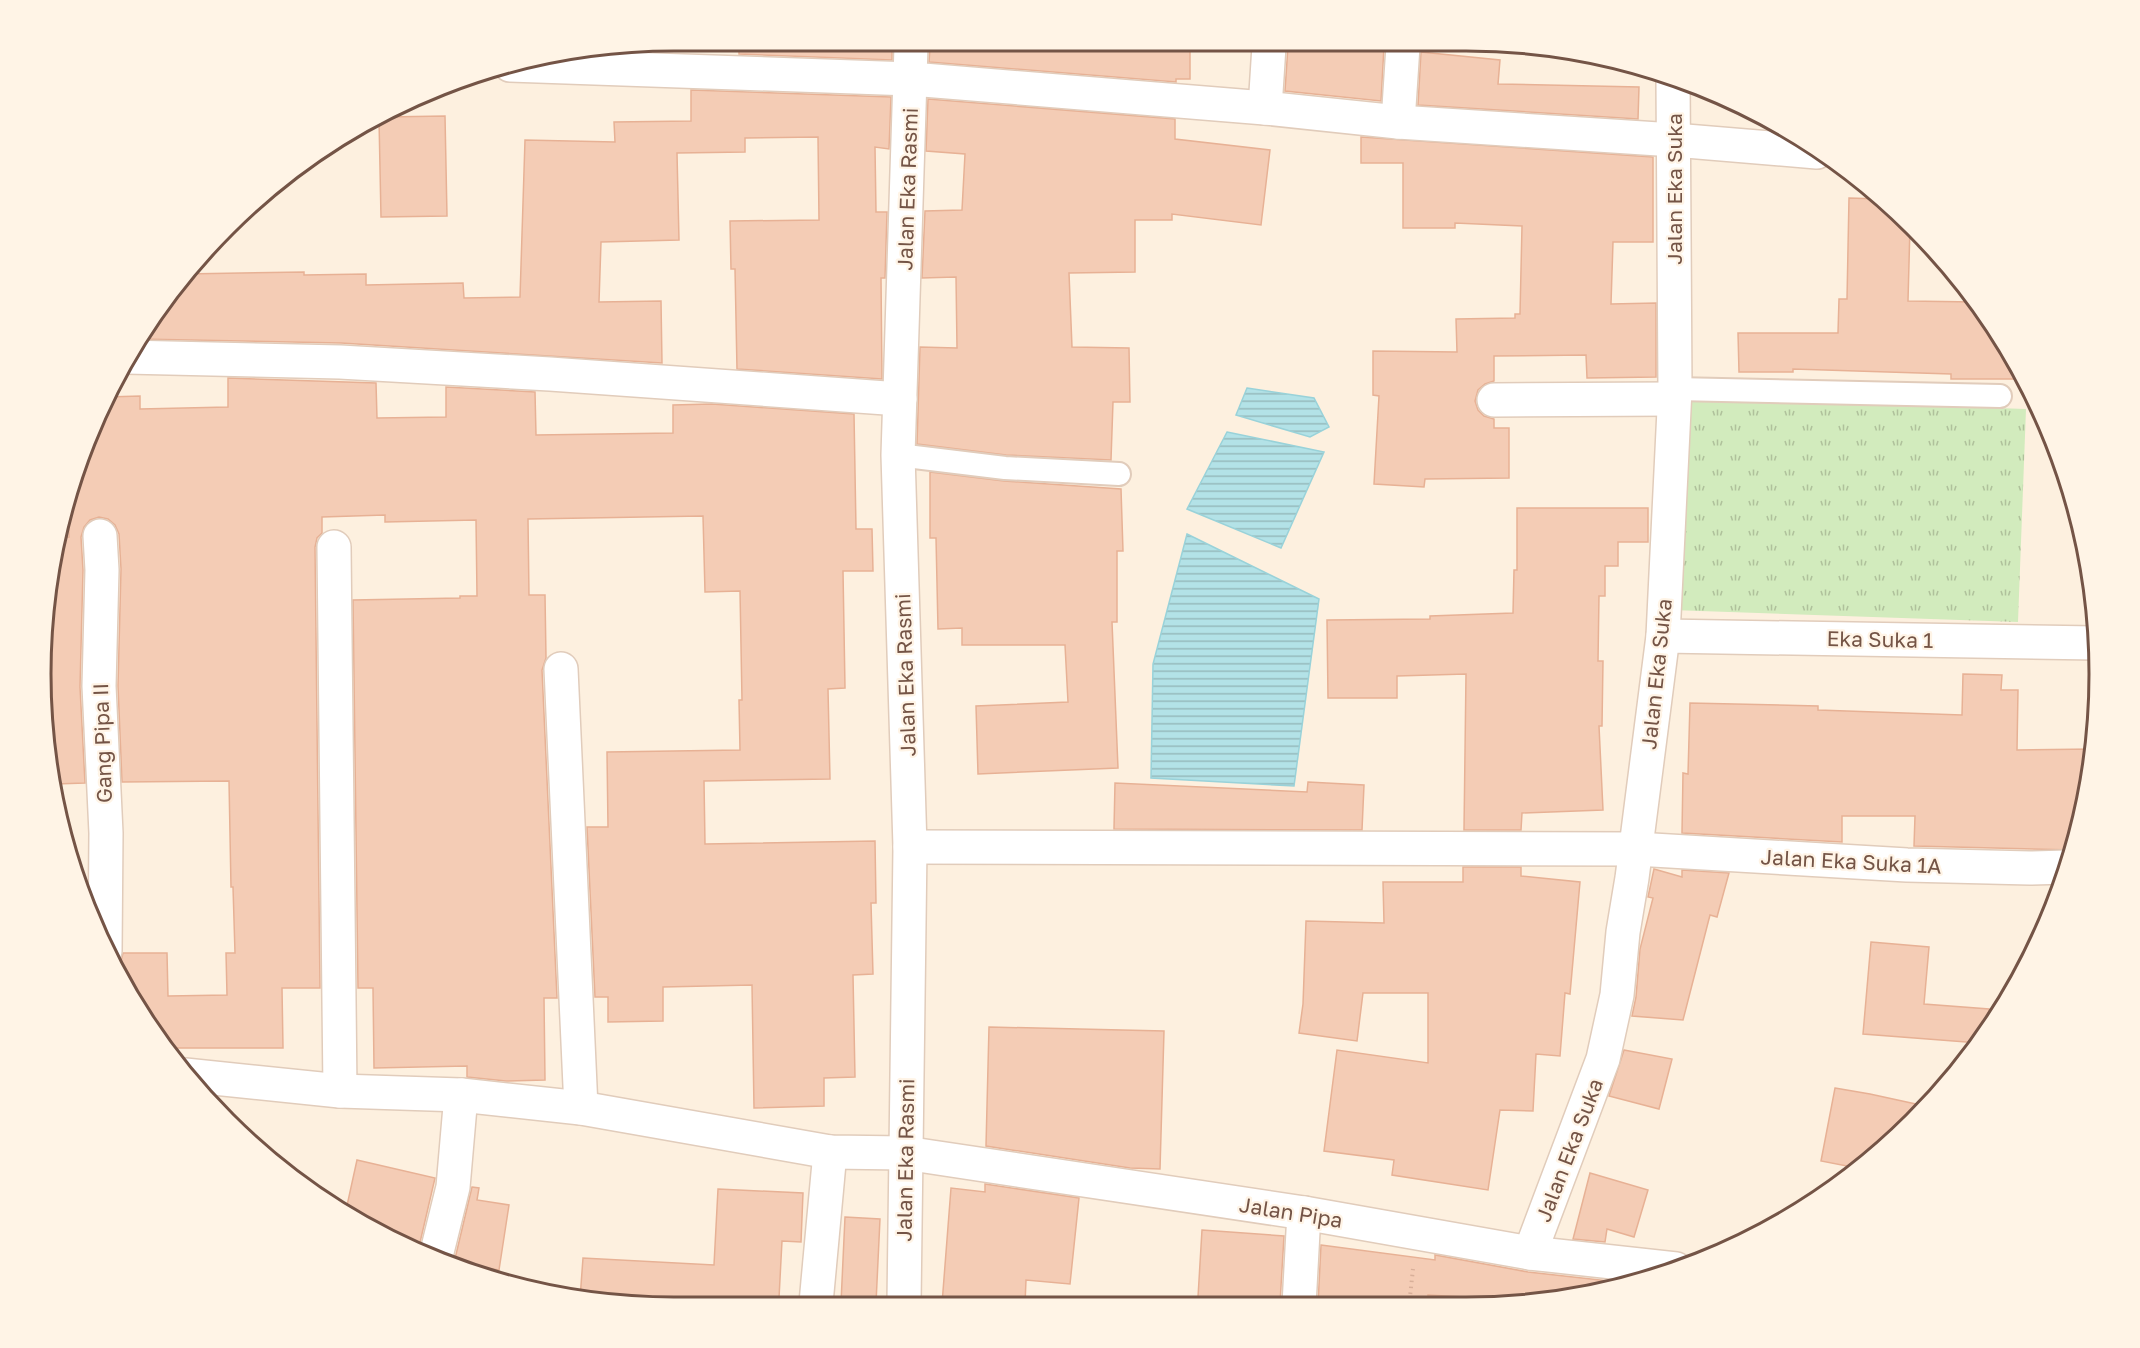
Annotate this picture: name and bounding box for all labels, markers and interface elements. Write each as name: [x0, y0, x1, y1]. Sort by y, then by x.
street label: Jalan Eka Rasmi: [891, 107, 923, 271]
street label: Jalan Eka Suka: [1661, 113, 1687, 265]
street label: Jalan Eka Rasmi: [889, 593, 921, 757]
street label: Jalan Eka Suka: [1635, 597, 1677, 751]
street label: Eka Suka 1: [1826, 625, 1934, 653]
street label: Gang Pipa II: [87, 682, 117, 804]
street label: Jalan Eka Suka 1A: [1760, 843, 1942, 879]
street label: Jalan Eka Suka: [1530, 1075, 1608, 1225]
street label: Jalan Eka Rasmi: [891, 1078, 919, 1242]
street label: Jalan Pipa: [1237, 1191, 1345, 1233]

